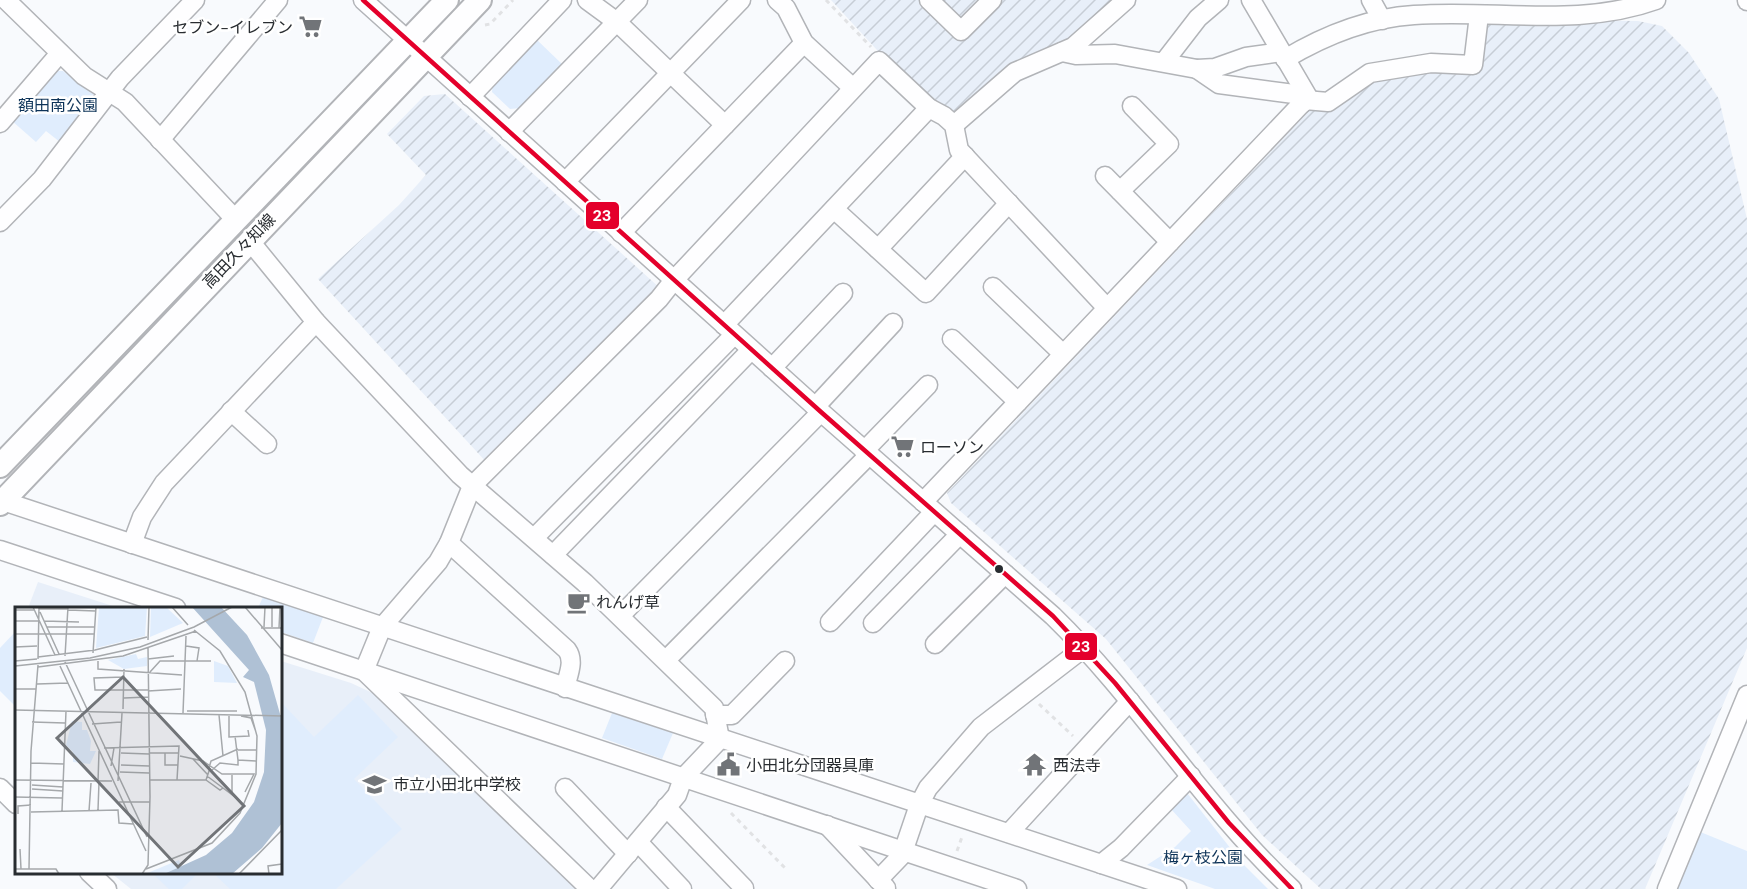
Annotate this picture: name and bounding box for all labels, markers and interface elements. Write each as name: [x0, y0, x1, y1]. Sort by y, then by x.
supermarket icon: セブン-イレブン: [298, 14, 324, 40]
place label: セブン-イレブン: [172, 17, 293, 38]
park label: 額田南公園: [18, 95, 98, 116]
line badge: 23: [585, 201, 620, 230]
text: 23: [593, 205, 611, 226]
street label: 高田久々知線: [198, 209, 280, 293]
supermarket icon: ローソン: [889, 434, 915, 460]
place label: ローソン: [920, 437, 984, 458]
unlabelled marker: [993, 563, 1005, 575]
cafe icon: れんげ草: [565, 589, 591, 615]
place label: れんげ草: [596, 592, 660, 613]
inset map: [15, 607, 282, 874]
line badge: 23: [1064, 632, 1098, 661]
text: 23: [1072, 636, 1090, 657]
public building icon: 小田北分団器具庫: [715, 752, 741, 778]
temple icon: 西法寺: [1022, 752, 1048, 778]
place label: 小田北分団器具庫: [746, 755, 874, 776]
place label: 西法寺: [1053, 755, 1101, 776]
school or university icon: 市立小田北中学校: [362, 771, 388, 797]
place label: 市立小田北中学校: [393, 774, 521, 795]
park label: 梅ヶ枝公園: [1163, 847, 1243, 868]

